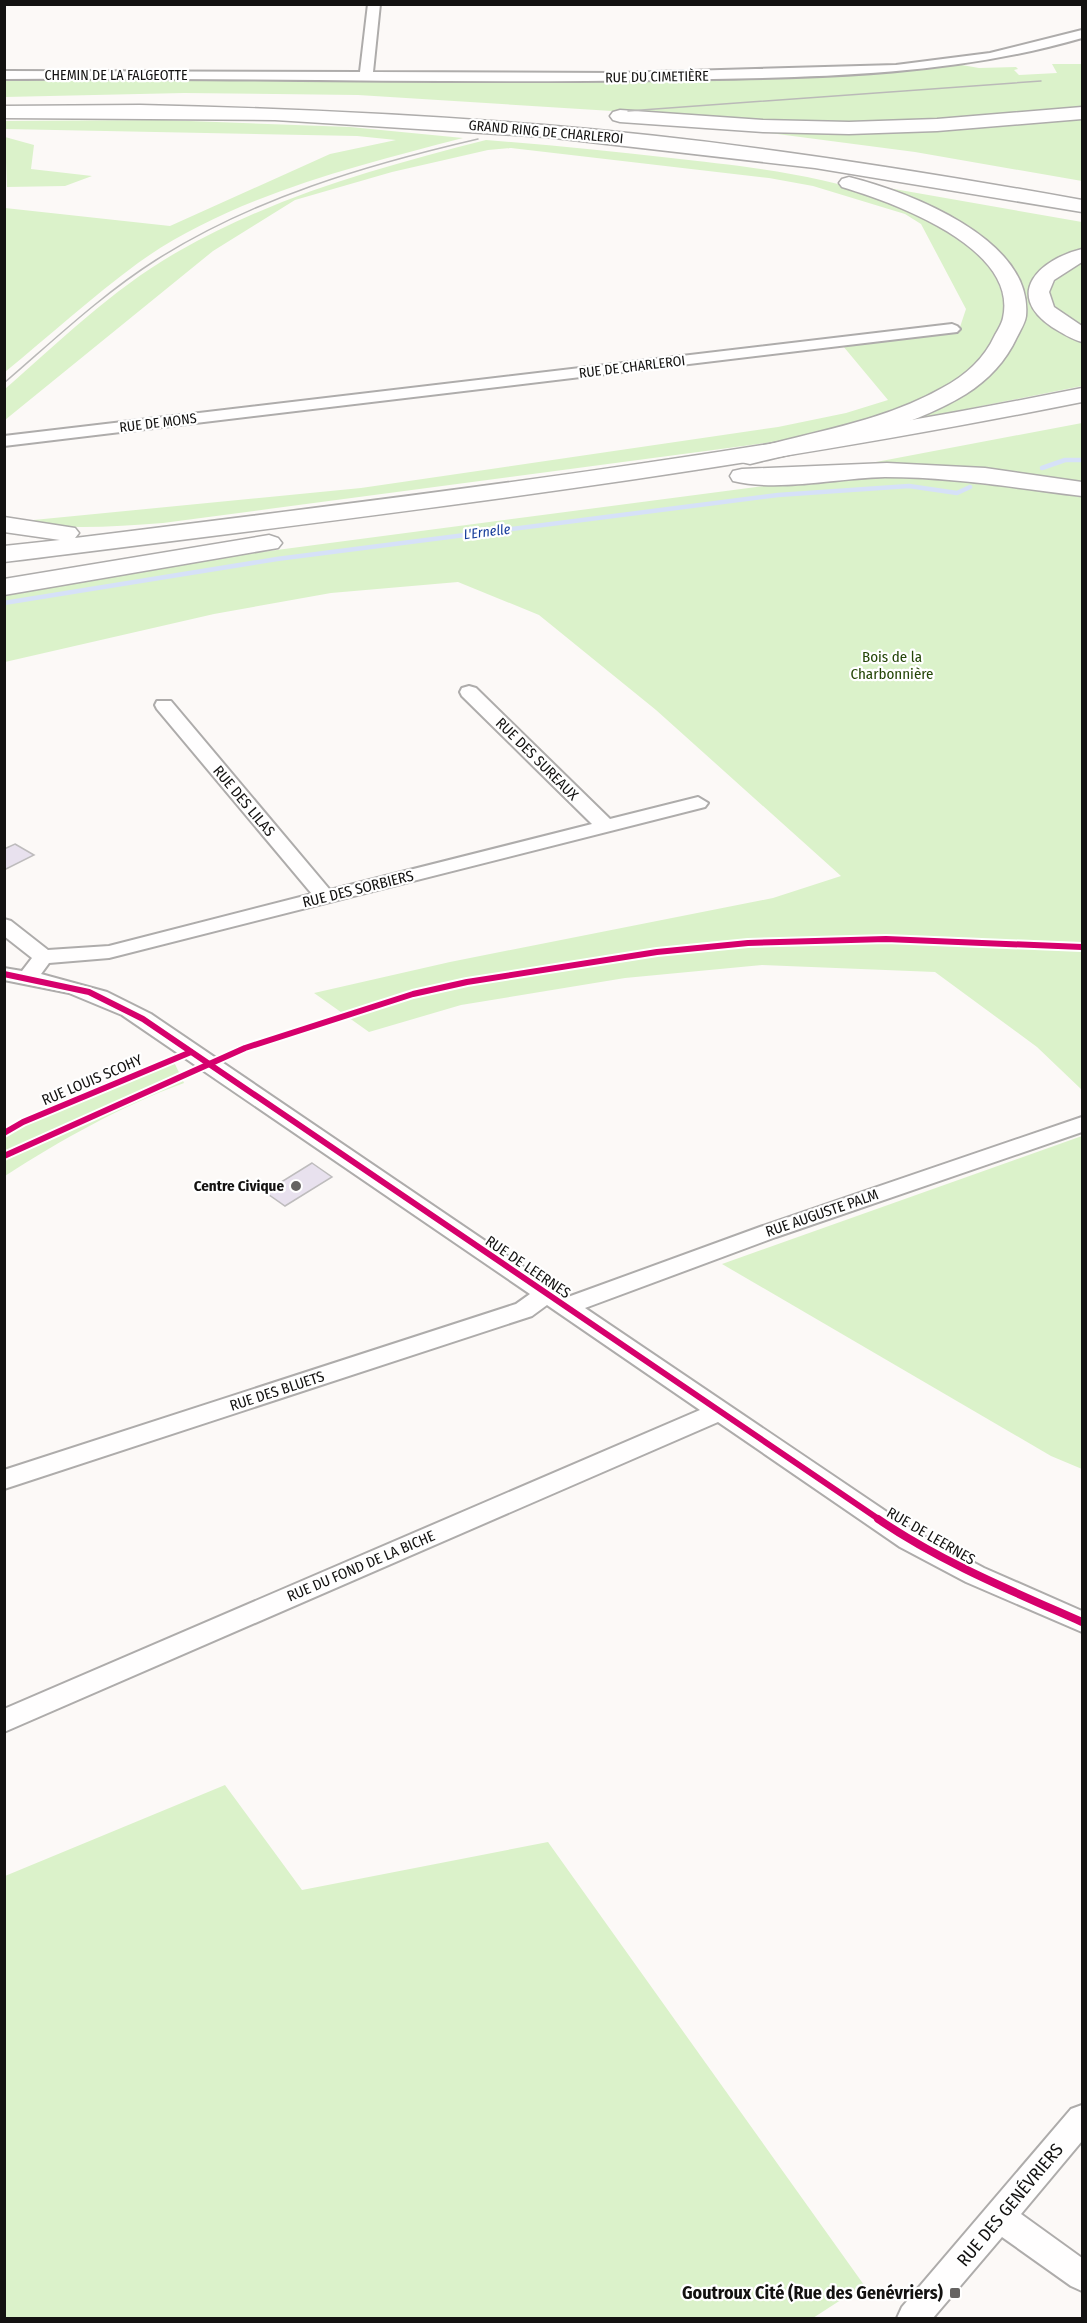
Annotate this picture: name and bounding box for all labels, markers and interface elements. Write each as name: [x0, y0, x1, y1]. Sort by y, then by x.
street label: CHEMIN DE LA FALGEOTTE: [44, 67, 188, 84]
street label: RUE DU CIMETIÈRE: [605, 67, 709, 86]
street label: GRAND RING DE CHARLEROI: [468, 117, 624, 147]
street label: RUE DE CHARLEROI: [578, 352, 686, 382]
street label: RUE DE MONS: [118, 410, 198, 436]
water label: L'Ernelle: [463, 521, 512, 543]
park label: Bois de la Charbonnière: [850, 648, 934, 683]
street label: RUE DES SUREAUX: [492, 714, 582, 804]
street label: RUE DES LILAS: [209, 762, 279, 840]
street label: RUE DES SORBIERS: [301, 867, 415, 911]
street label: RUE LOUIS SCOHY: [39, 1051, 145, 1109]
place label: Centre Civique: [194, 1177, 284, 1195]
marker: Centre Civique: [289, 1179, 303, 1193]
street label: RUE AUGUSTE PALM: [763, 1185, 881, 1241]
street label: RUE DE LEERNES: [482, 1232, 574, 1302]
street label: RUE DES BLUETS: [227, 1367, 327, 1415]
street label: RUE DE LEERNES: [884, 1503, 978, 1569]
street label: RUE DU FOND DE LA BICHE: [284, 1527, 438, 1605]
street label: RUE DES GENÉVRIERS: [951, 2138, 1068, 2271]
place label: Goutroux Cité (Rue des Genévriers): [682, 2282, 944, 2304]
marker: Goutroux Cité (Rue des Genévriers): [948, 2286, 962, 2300]

